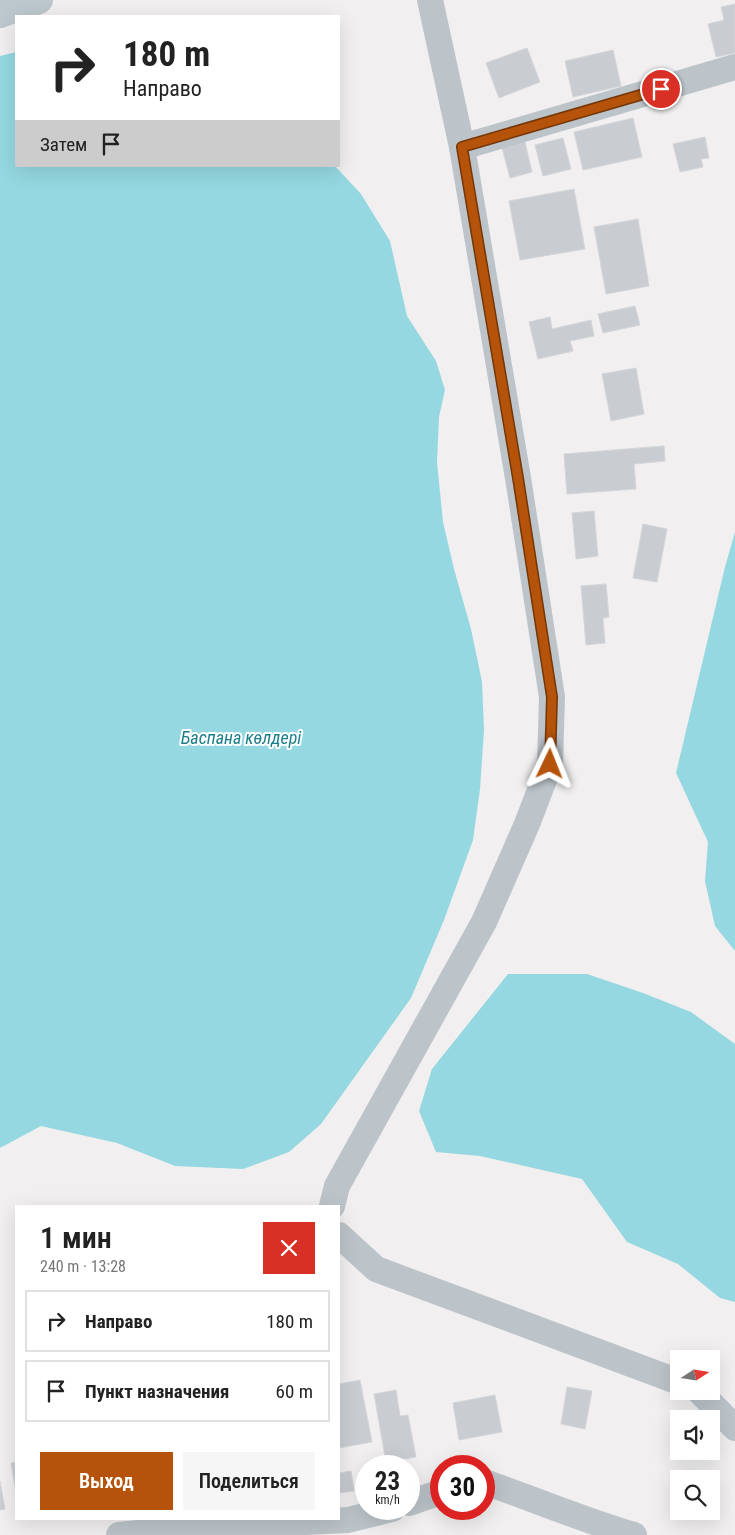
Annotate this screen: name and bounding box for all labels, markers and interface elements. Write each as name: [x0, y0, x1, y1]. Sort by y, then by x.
text: 180 m: [123, 34, 210, 75]
icon: right: [40, 35, 105, 100]
pin: [640, 68, 682, 110]
icon: arrive: [647, 75, 675, 103]
text: Направо: [123, 76, 202, 101]
icon: arrive: [97, 130, 125, 158]
text: Затем: [40, 133, 87, 156]
water label: Баспана көлдері: [181, 727, 302, 748]
position arrow: [523, 737, 575, 789]
text: 1 мин: [40, 1220, 112, 1255]
button: close: [263, 1222, 315, 1274]
text: 240 m · 13:28: [40, 1257, 126, 1276]
icon: right: [42, 1307, 70, 1335]
text: Направо: [85, 1310, 152, 1333]
text: 180 m: [266, 1310, 313, 1333]
north arrow: [670, 1350, 720, 1400]
map controls: [670, 1350, 720, 1520]
icon: arrive: [42, 1377, 70, 1405]
text: Пункт назначения: [85, 1380, 229, 1403]
text: 60 m: [276, 1380, 313, 1403]
button: sound: [670, 1410, 720, 1460]
button: Выход: [40, 1452, 173, 1510]
button: Поделиться: [183, 1452, 315, 1510]
speed limit sign: 30: [430, 1455, 495, 1520]
text: 23: [375, 1467, 400, 1496]
button: search: [670, 1470, 720, 1520]
text: km/h: [375, 1493, 400, 1507]

